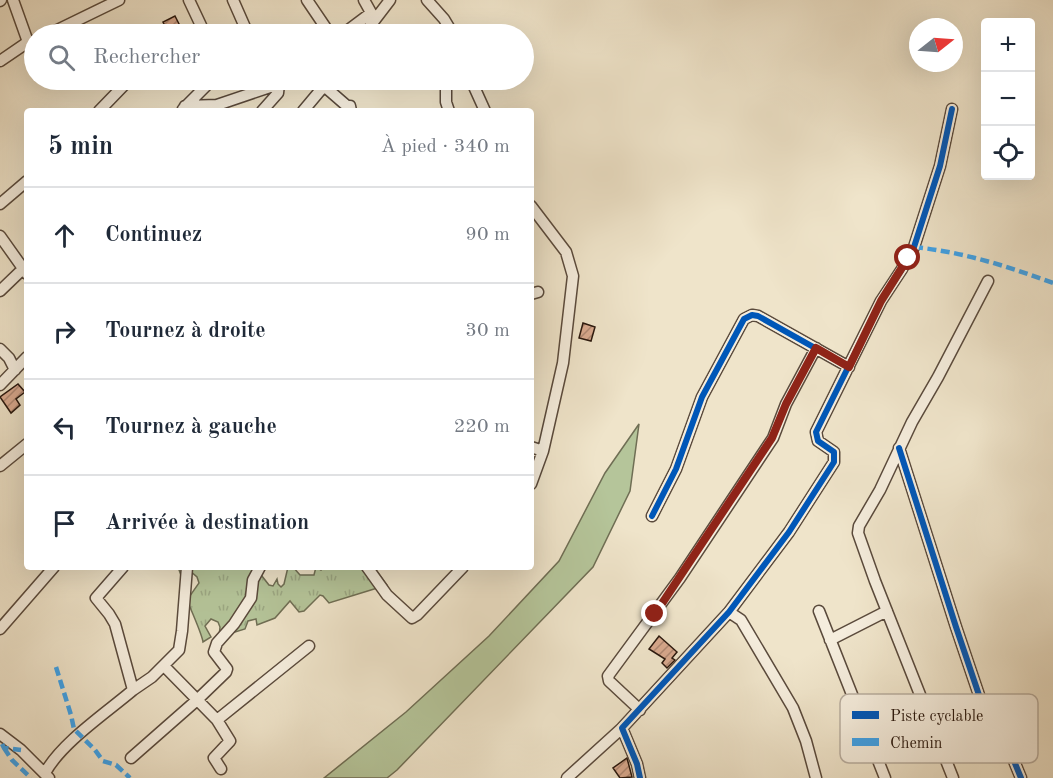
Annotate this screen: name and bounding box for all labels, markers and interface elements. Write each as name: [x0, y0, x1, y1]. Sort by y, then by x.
north arrow: [909, 18, 963, 72]
map controls: [981, 18, 1035, 180]
button: +: [981, 18, 1035, 72]
search box: [24, 24, 534, 90]
icon: search: [45, 41, 78, 74]
text: Rechercher: [93, 46, 200, 68]
button: −: [981, 72, 1035, 126]
button: locate: [981, 126, 1035, 180]
text: 5 min: [48, 134, 113, 160]
text: À pied · 340 m: [381, 137, 510, 157]
icon: ahead: [48, 219, 81, 252]
text: Continuez: [105, 224, 202, 246]
text: 90 m: [465, 225, 510, 245]
route start: [894, 244, 920, 270]
icon: right: [48, 315, 81, 348]
text: Tournez à droite: [105, 320, 266, 342]
text: 30 m: [465, 321, 510, 341]
icon: left: [48, 411, 81, 444]
text: Tournez à gauche: [105, 416, 277, 438]
text: 220 m: [454, 417, 510, 437]
icon: arrive: [48, 507, 81, 540]
text: Arrivée à destination: [105, 512, 309, 534]
route end: [641, 600, 667, 626]
legend: [840, 694, 1038, 763]
text: Piste cyclable: [890, 709, 983, 725]
text: Chemin: [890, 736, 943, 752]

